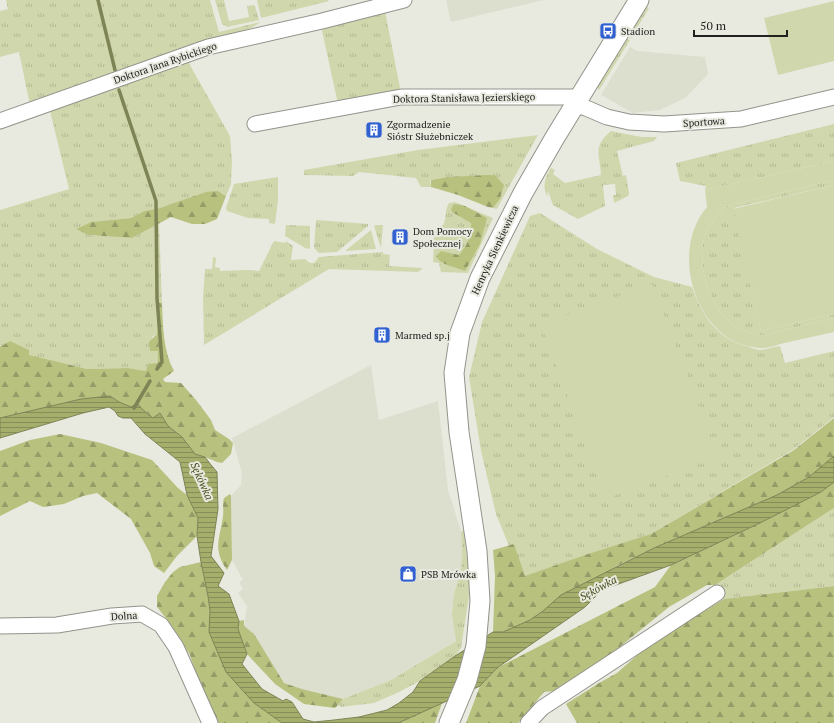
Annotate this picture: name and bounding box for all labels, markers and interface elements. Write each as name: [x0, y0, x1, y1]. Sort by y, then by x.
scale bar: [694, 12, 787, 38]
text: 50 m: [700, 18, 727, 33]
bus stop icon: Stadion: [598, 21, 618, 41]
place label: Stadion: [621, 25, 655, 38]
street label: Doktora Jana Rybickiego: [112, 39, 219, 87]
street label: Doktora Stanisława Jezierskiego: [393, 90, 536, 106]
street label: Sportowa: [683, 114, 725, 130]
place label: Zgormadzenie Sióstr Służebniczek: [387, 118, 474, 143]
building icon: Zgormadzenie Sióstr Służebniczek: [364, 120, 384, 140]
street label: Henryka Sienkiewicza: [469, 203, 521, 297]
place label: Dom Pomocy Społecznej: [413, 225, 473, 250]
building icon: Dom Pomocy Społecznej: [390, 227, 410, 247]
building icon: Marmed sp.j: [372, 325, 392, 345]
place label: Marmed sp.j: [395, 329, 450, 342]
water label: Sękówka: [187, 460, 217, 502]
shop icon: PSB Mrówka: [398, 564, 418, 584]
place label: PSB Mrówka: [421, 568, 476, 581]
water label: Sękówka: [577, 572, 619, 604]
street label: Dolna: [110, 609, 138, 623]

